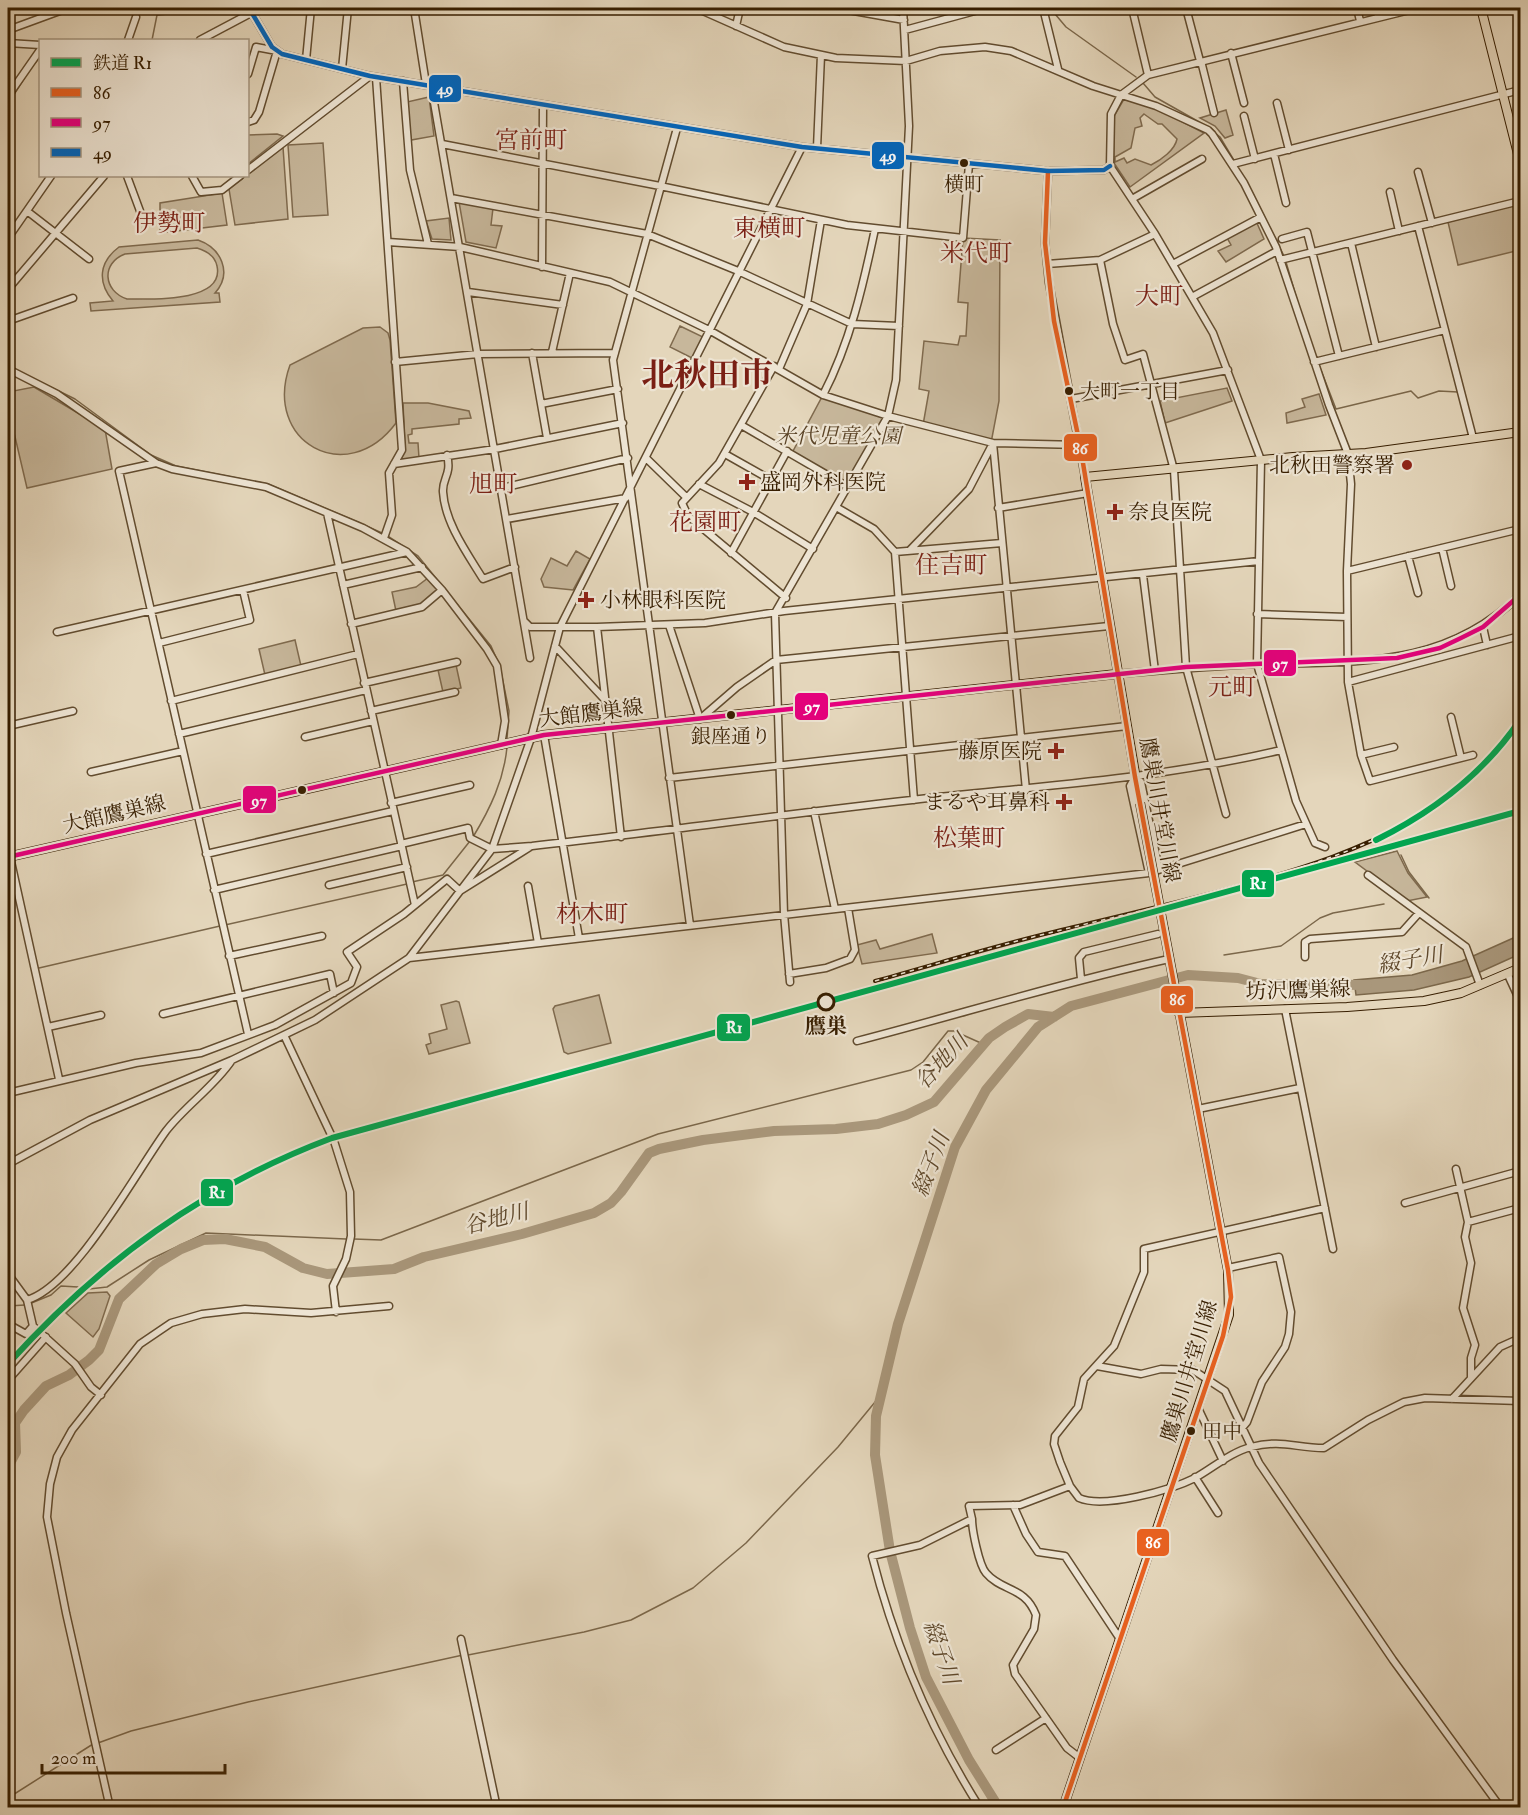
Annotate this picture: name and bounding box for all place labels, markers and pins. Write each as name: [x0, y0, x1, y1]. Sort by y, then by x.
marker: 横町: [958, 157, 970, 169]
place label: 横町: [944, 172, 984, 197]
place label: 大町一丁目: [1080, 379, 1180, 404]
marker: 大町一丁目: [1063, 385, 1075, 397]
place label: 北秋田警察署: [1269, 452, 1395, 479]
marker: 北秋田警察署: [1400, 458, 1414, 472]
place label: 盛岡外科医院: [760, 469, 886, 496]
marker: 盛岡外科医院: [738, 473, 756, 491]
place label: 奈良医院: [1128, 499, 1212, 526]
marker: 奈良医院: [1106, 503, 1124, 521]
place label: 小林眼科医院: [600, 587, 726, 614]
marker: 小林眼科医院: [577, 591, 595, 609]
marker: 銀座通り: [725, 709, 737, 721]
place label: 銀座通り: [691, 724, 771, 749]
place label: 藤原医院: [958, 738, 1042, 765]
marker: 藤原医院: [1047, 742, 1065, 760]
unlabelled marker: [296, 784, 308, 796]
place label: まるや耳鼻科: [924, 789, 1050, 816]
marker: まるや耳鼻科: [1055, 793, 1073, 811]
marker: 鷹巣: [817, 993, 835, 1011]
place label: 鷹巣: [805, 1013, 847, 1040]
place label: 田中: [1202, 1419, 1242, 1444]
marker: 田中: [1185, 1425, 1197, 1437]

